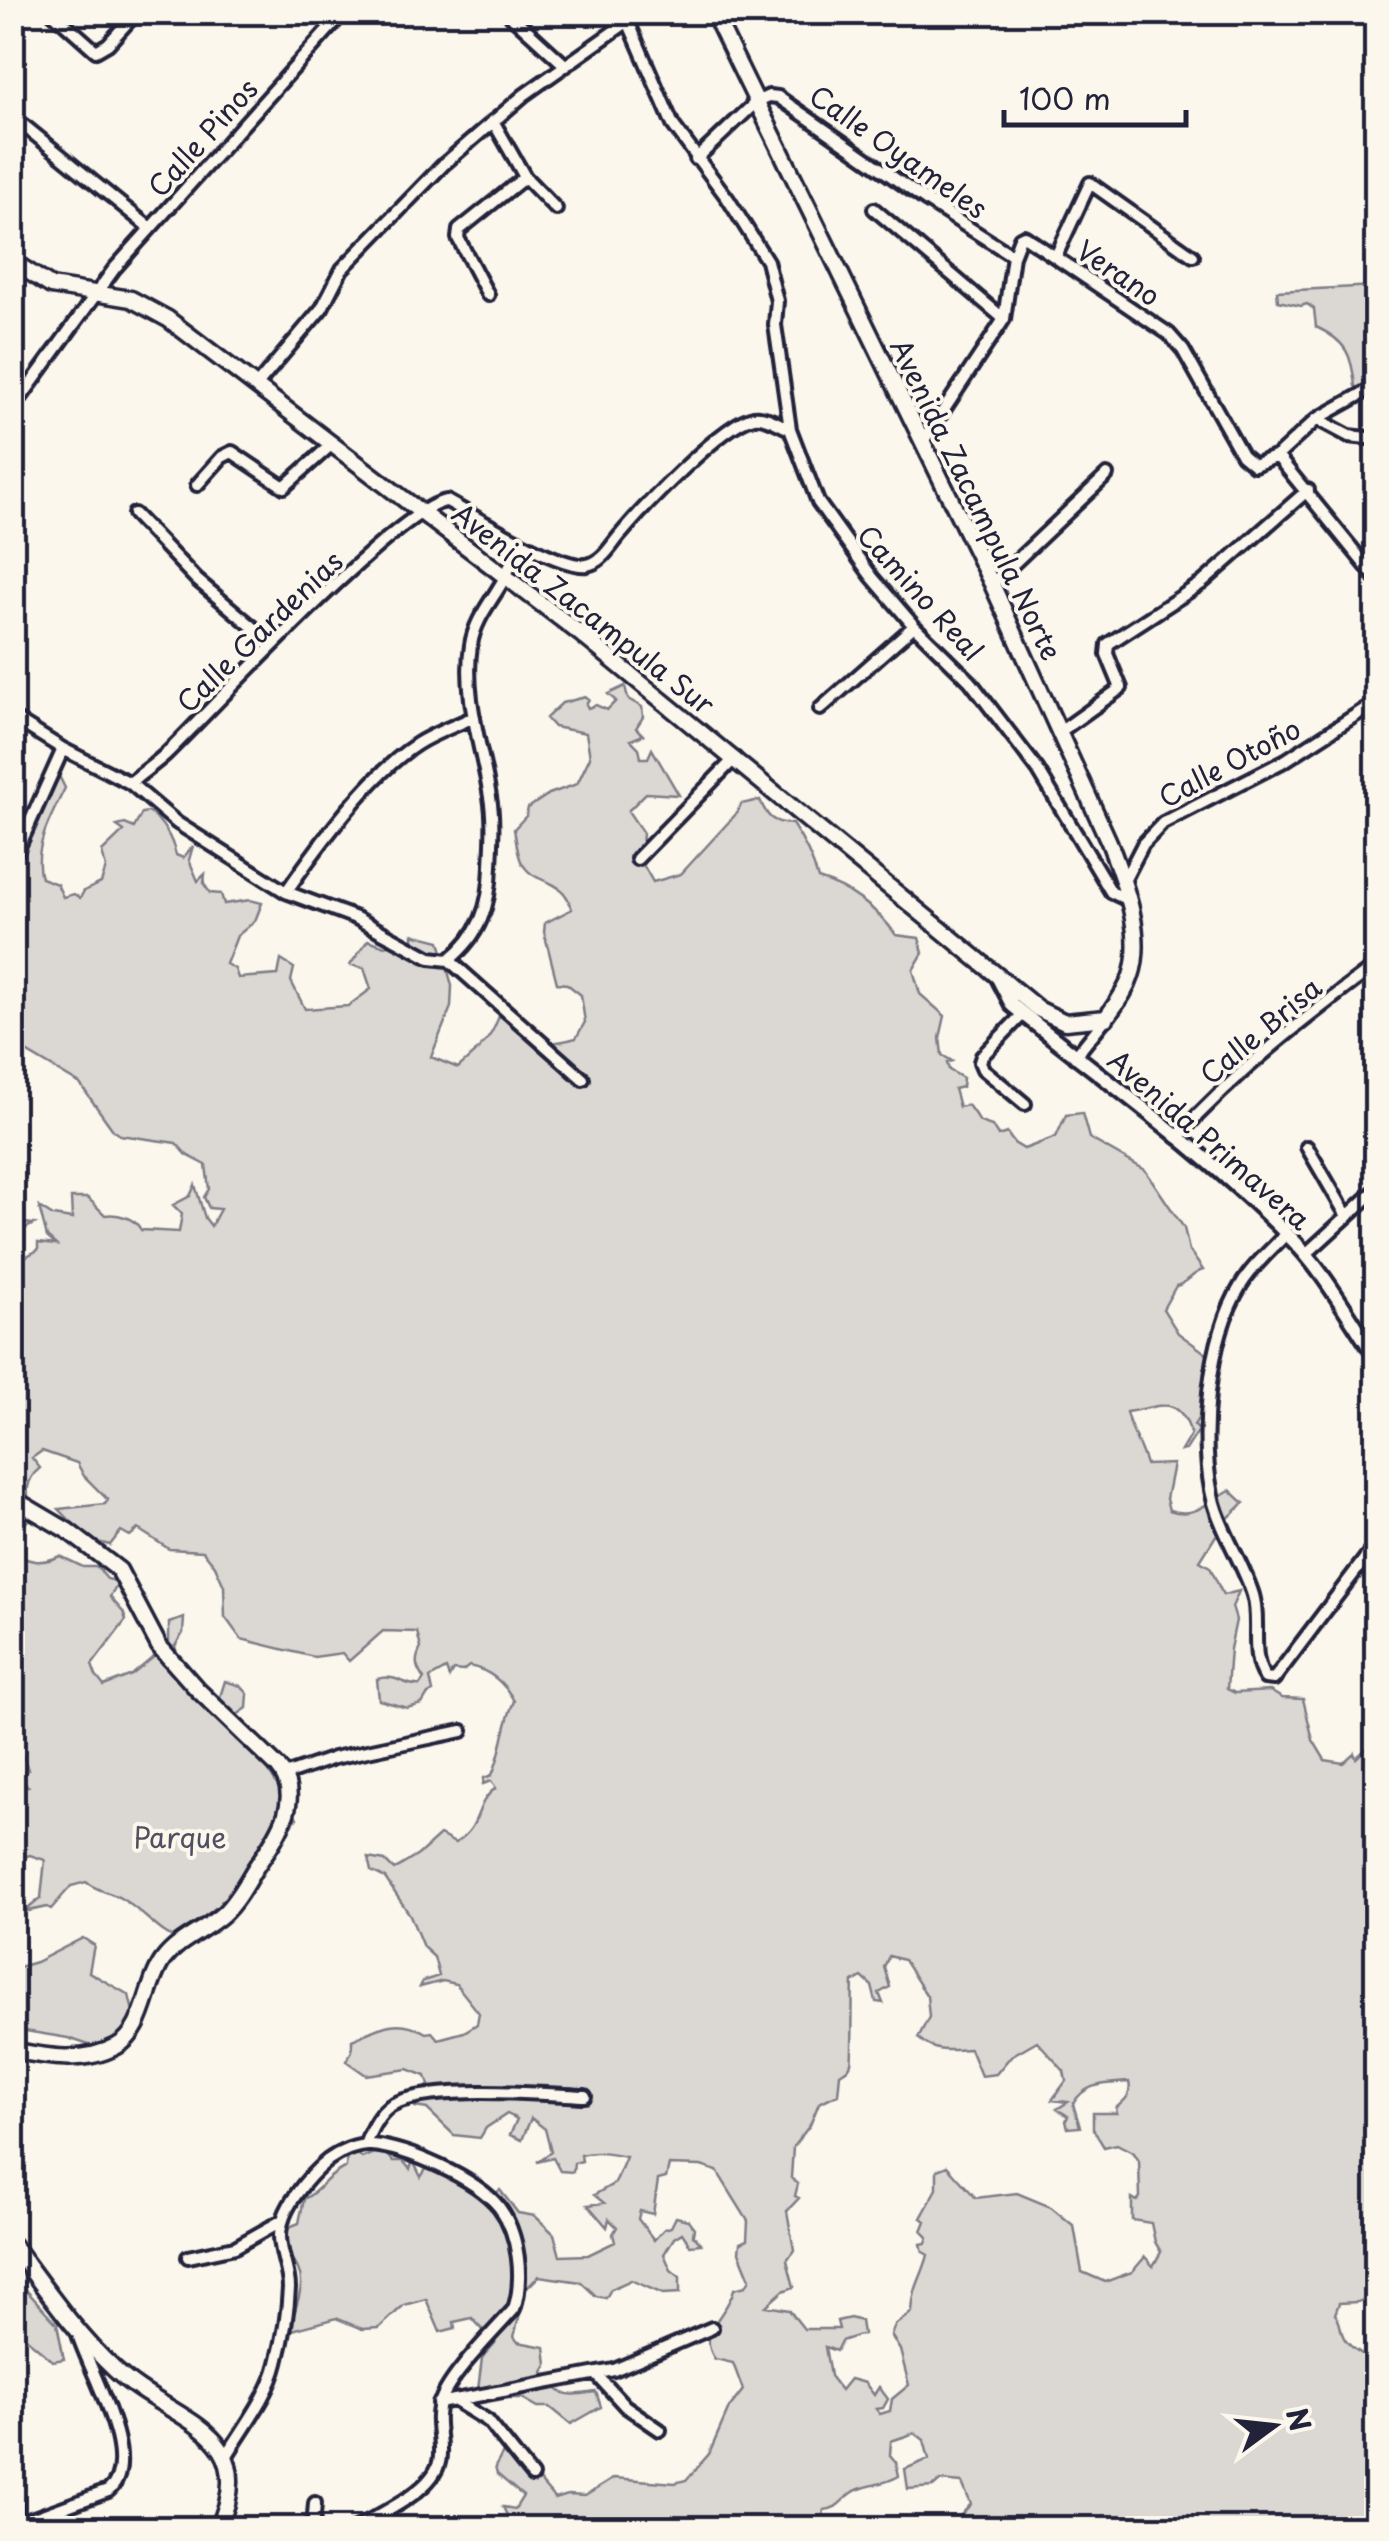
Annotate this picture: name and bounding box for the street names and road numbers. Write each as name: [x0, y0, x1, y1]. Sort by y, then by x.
street label: Calle Pinos: [137, 68, 267, 206]
street label: Calle Oyameles: [801, 73, 997, 229]
street label: Verano: [1068, 228, 1170, 316]
street label: Avenida Zacampula Norte: [880, 331, 1074, 667]
street label: Avenida Zacampula Sur: [443, 492, 725, 724]
street label: Camino Real: [848, 514, 994, 670]
street label: Calle Gardenias: [166, 540, 352, 722]
street label: Calle Otoño: [1150, 706, 1308, 818]
street label: Calle Brisa: [1190, 966, 1331, 1094]
street label: Avenida Primavera: [1099, 1039, 1322, 1240]

